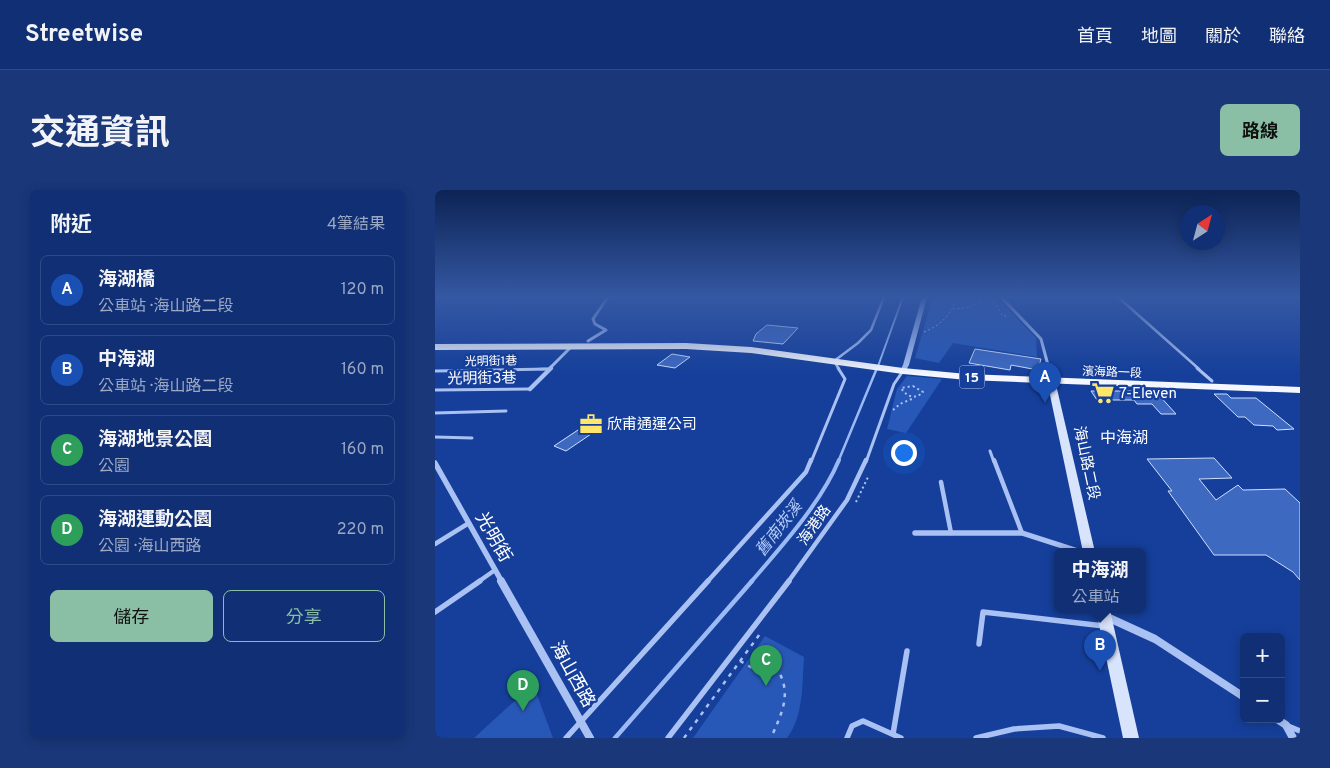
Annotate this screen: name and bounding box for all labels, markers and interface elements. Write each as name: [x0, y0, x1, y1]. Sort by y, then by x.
text: Streetwise: [25, 20, 143, 50]
text: 首頁: [1077, 26, 1113, 49]
text: 地圖: [1141, 26, 1177, 49]
text: 關於: [1205, 26, 1241, 49]
text: 聯絡: [1269, 26, 1305, 49]
button: 路線: [1220, 104, 1300, 156]
text: 交通資訊: [30, 113, 170, 157]
north arrow: [1180, 205, 1225, 250]
text: 附近: [50, 212, 92, 239]
text: 4筆結果: [327, 215, 385, 235]
text: 海湖橋: [98, 268, 155, 292]
text: A: [61, 280, 73, 300]
text: 120 m: [341, 280, 384, 300]
text: 公車站 · 海山路二段: [98, 297, 234, 317]
text: 中海湖: [98, 348, 155, 372]
street label: 光明街1巷: [465, 354, 517, 370]
text: B: [61, 360, 73, 380]
text: 160 m: [341, 360, 384, 380]
pin: A: [1029, 362, 1061, 403]
street label: 濱海路一段: [1082, 364, 1142, 382]
road number: 15: [959, 366, 985, 388]
street label: 光明街3巷: [447, 369, 517, 390]
text: 公車站 · 海山路二段: [98, 377, 234, 397]
supermarket icon: 7-Eleven: [1090, 380, 1116, 406]
place label: 7-Eleven: [1119, 385, 1177, 404]
office icon: 欣甫通運公司: [578, 411, 604, 437]
place label: 欣甫通運公司: [607, 415, 697, 435]
street label: 海山路二段: [1068, 425, 1103, 502]
text: 海湖地景公園: [98, 428, 212, 452]
district label: 中海湖: [1100, 429, 1148, 449]
text: C: [62, 440, 72, 460]
text: 160 m: [341, 440, 384, 460]
your location: [891, 440, 917, 466]
text: 公園: [98, 457, 130, 477]
water label: 舊南崁溪: [752, 496, 808, 561]
street label: 海港路: [795, 502, 836, 550]
text: 海湖運動公園: [98, 508, 212, 532]
street label: 光明街: [469, 509, 516, 567]
text: D: [61, 520, 73, 540]
text: 220 m: [337, 520, 384, 540]
text: 公園 · 海山西路: [98, 537, 202, 557]
popup: [1054, 548, 1146, 613]
text: 中海湖: [1071, 559, 1129, 583]
text: 公車站: [1071, 588, 1120, 608]
button: 儲存: [50, 590, 213, 642]
button: 分享: [223, 590, 385, 642]
pin: B: [1084, 630, 1116, 671]
map controls: [1240, 633, 1285, 723]
button: +: [1240, 633, 1285, 678]
street label: 海山西路: [544, 638, 599, 712]
pin: C: [750, 645, 782, 686]
pin: D: [507, 670, 539, 711]
button: −: [1240, 678, 1285, 723]

